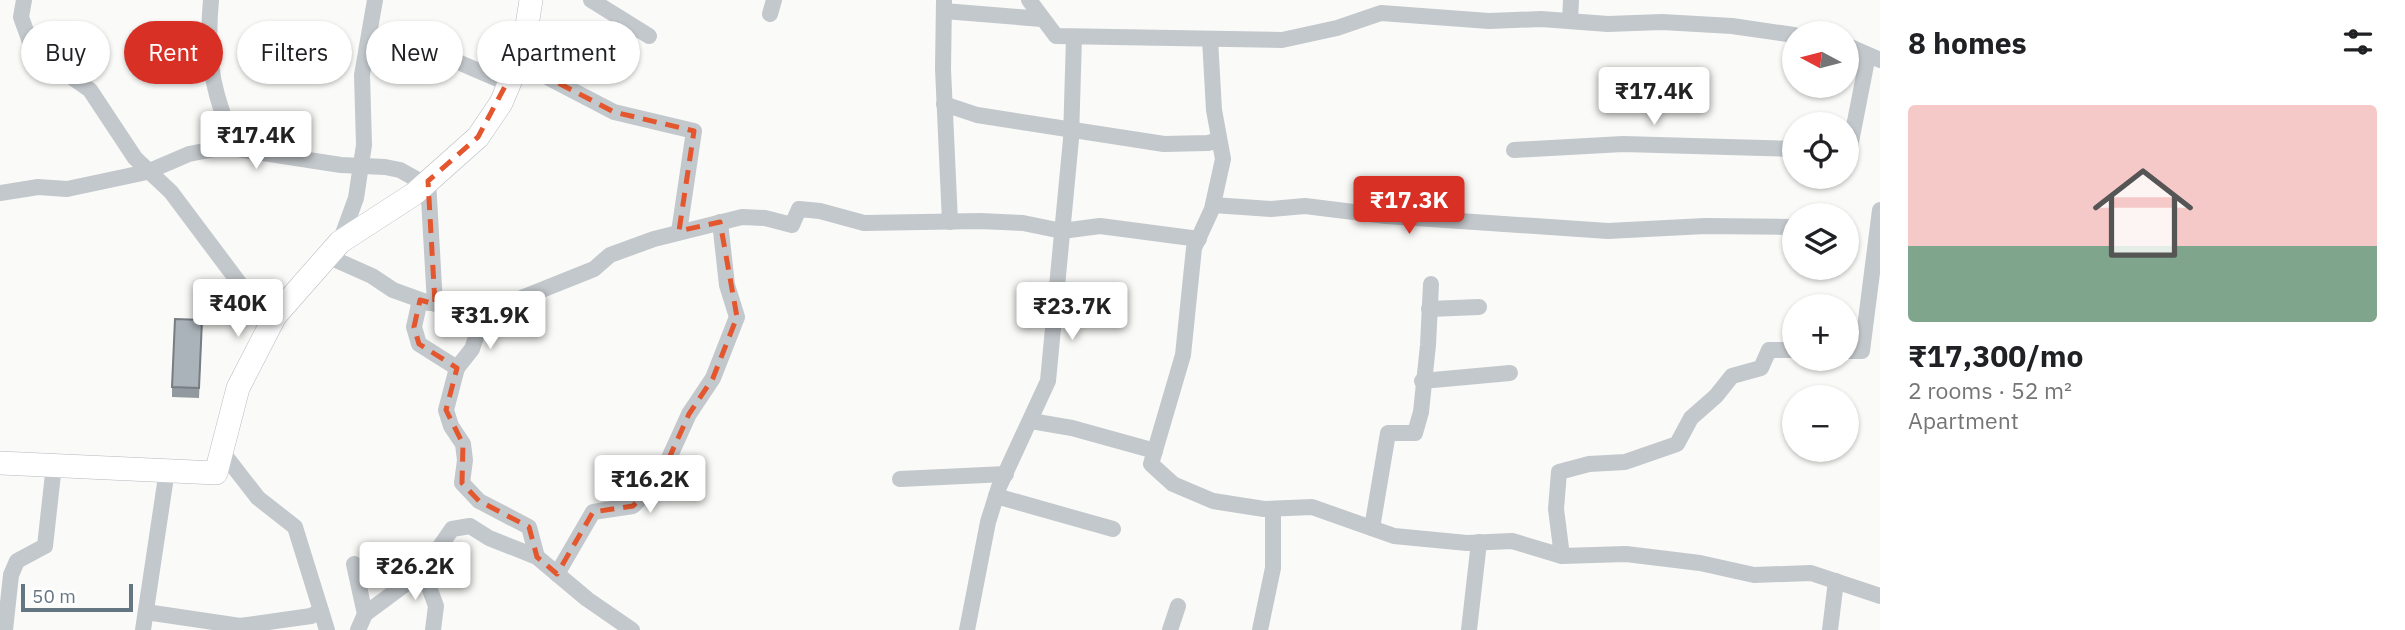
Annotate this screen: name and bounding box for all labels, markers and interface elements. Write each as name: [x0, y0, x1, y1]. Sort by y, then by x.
chip: Buy: [21, 21, 110, 84]
chip: Rent: [124, 21, 223, 84]
chip: Filters: [237, 21, 352, 84]
chip: New: [366, 21, 463, 84]
chip: Apartment: [477, 21, 640, 84]
north arrow: [1782, 21, 1858, 98]
map controls: [1782, 21, 1859, 462]
text: 8 homes: [1908, 23, 2027, 62]
icon: filters: [2339, 23, 2377, 61]
pin: ₹17.4K: [1597, 68, 1711, 127]
text: ₹17.4K: [1614, 75, 1694, 105]
pin: ₹17.4K: [199, 111, 313, 171]
button: locate: [1782, 112, 1859, 189]
text: ₹17.4K: [216, 119, 296, 149]
icon: home: [2080, 150, 2206, 276]
pin: ₹17.3K: [1352, 176, 1466, 236]
text: ₹17.3K: [1369, 184, 1449, 214]
button: layers: [1782, 203, 1859, 280]
pin: ₹40K: [197, 280, 279, 339]
pin: ₹23.7K: [1015, 282, 1129, 342]
text: ₹40K: [209, 287, 267, 317]
text: ₹23.7K: [1032, 290, 1112, 320]
pin: ₹31.9K: [433, 292, 547, 351]
button: +: [1782, 294, 1859, 371]
text: ₹31.9K: [450, 299, 530, 329]
text: ₹17,300/mo: [1908, 336, 2083, 375]
text: 2 rooms · 52 m²: [1908, 375, 2072, 405]
button: −: [1782, 385, 1859, 462]
text: Apartment: [1908, 405, 2019, 435]
pin: ₹16.2K: [593, 456, 707, 515]
text: ₹16.2K: [610, 463, 690, 493]
pin: ₹26.2K: [358, 542, 472, 602]
text: ₹26.2K: [375, 550, 455, 580]
scale bar: [21, 581, 133, 613]
text: 50 m: [32, 584, 76, 608]

